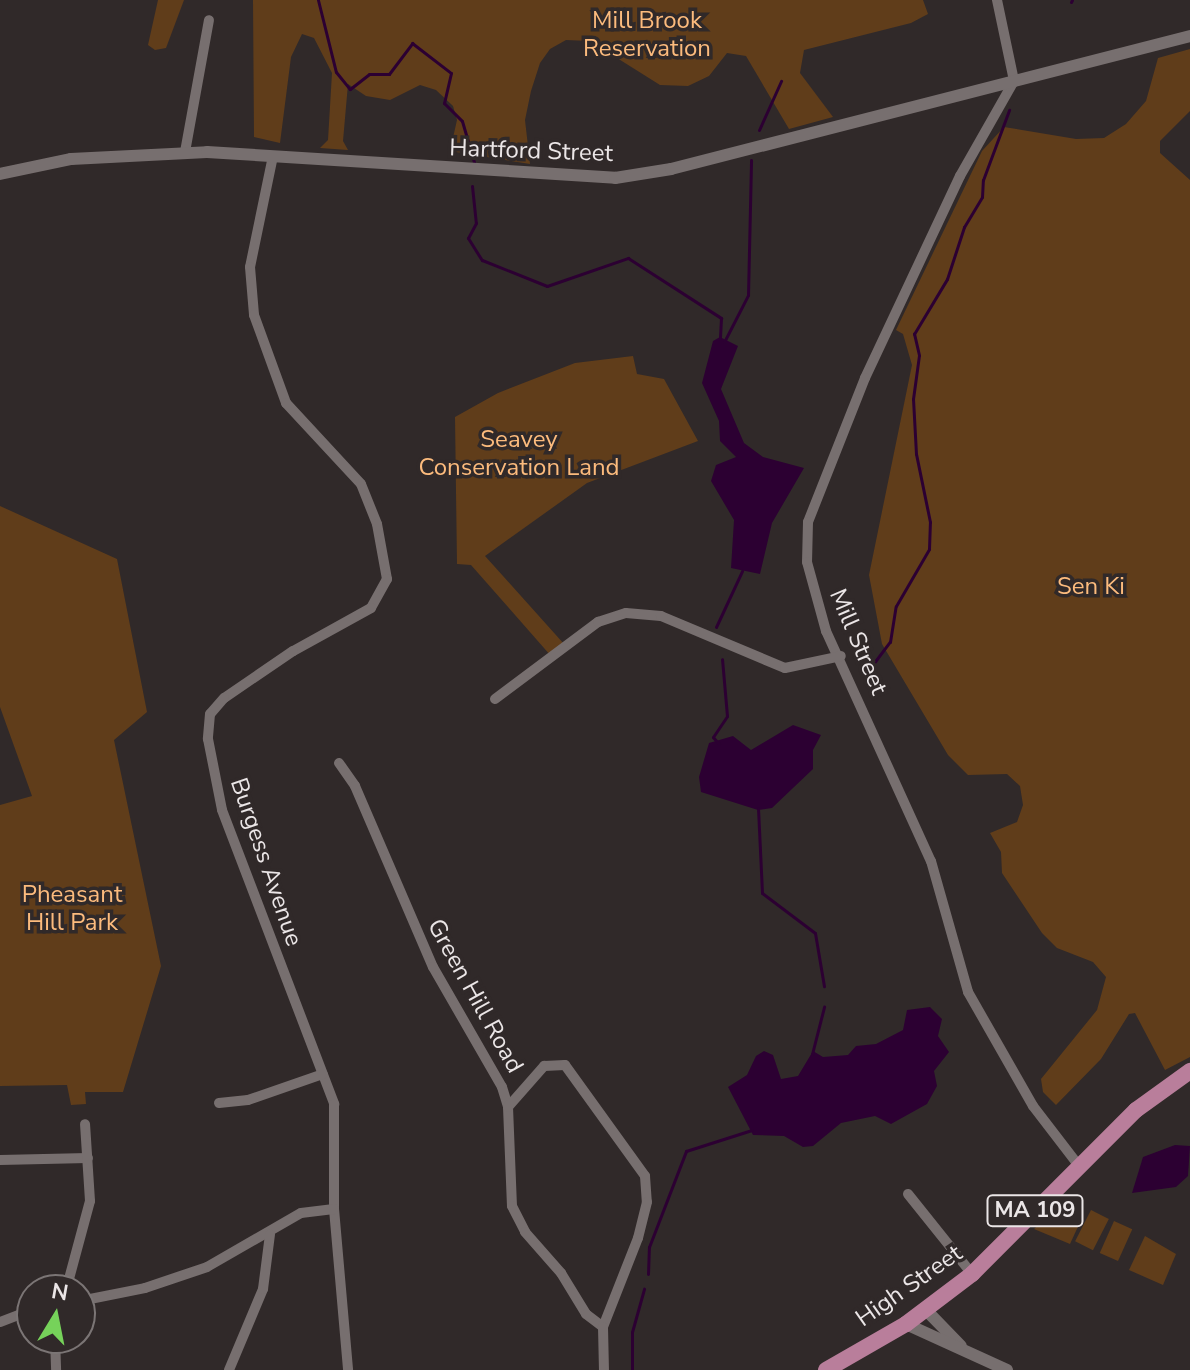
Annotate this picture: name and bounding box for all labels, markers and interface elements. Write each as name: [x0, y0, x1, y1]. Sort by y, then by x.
park label: Mill Brook Reservation: [583, 7, 711, 63]
street label: Hartford Street: [449, 134, 613, 168]
park label: Seavey Conservation Land: [418, 426, 620, 482]
park label: Sen Ki: [1057, 573, 1125, 601]
street label: Mill Street: [823, 585, 893, 699]
street label: Burgess Avenue: [224, 774, 308, 950]
park label: Pheasant Hill Park: [22, 881, 122, 937]
street label: Green Hill Road: [421, 914, 529, 1078]
road number: MA 109: [985, 1193, 1085, 1229]
street label: High Street: [850, 1239, 968, 1333]
north arrow: [16, 1274, 96, 1354]
text: N: [49, 1276, 71, 1309]

